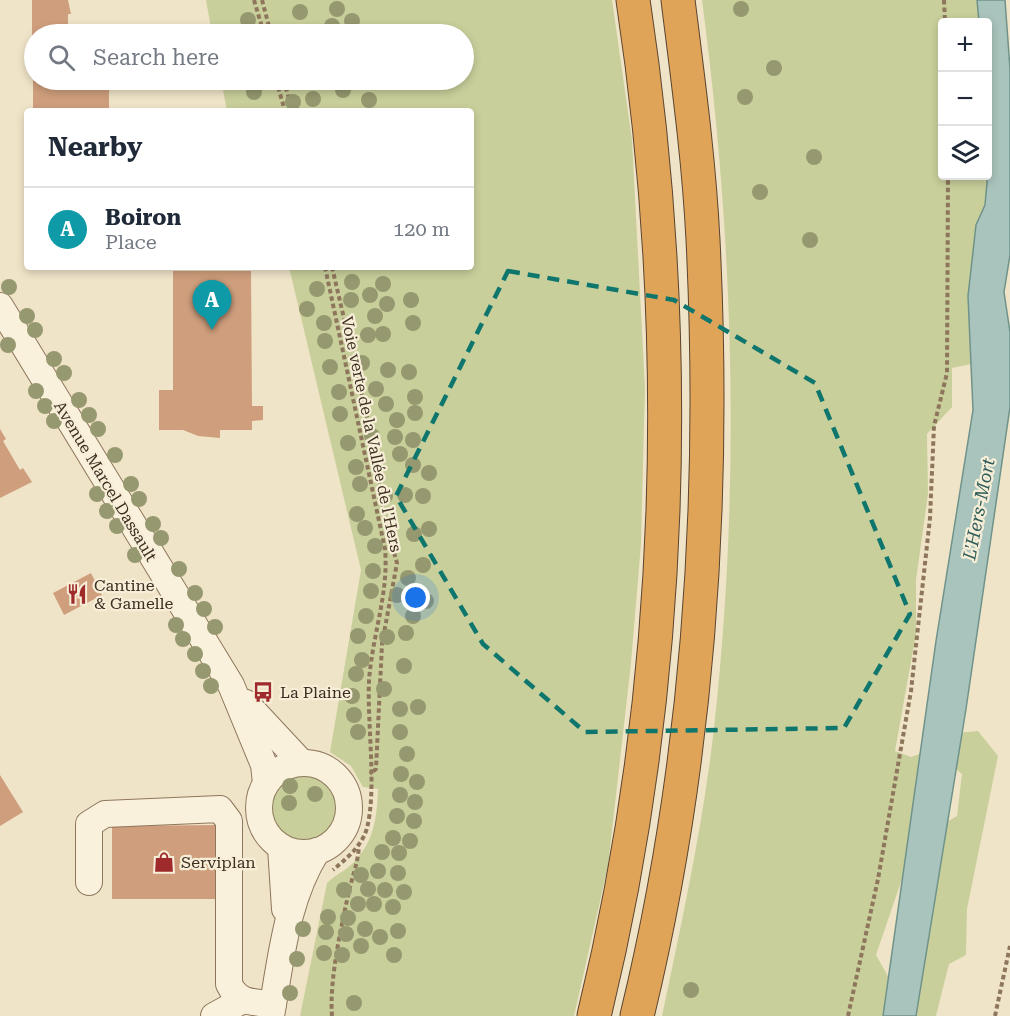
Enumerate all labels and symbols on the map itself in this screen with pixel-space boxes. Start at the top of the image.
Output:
pin: A [192,280,232,330]
street label: Voie verte de la Vallée de l'Hers [337,315,406,554]
street label: Avenue Marcel Dassault [50,398,161,565]
water label: L'Hers-Mort [958,456,999,562]
place label: Cantine & Gamelle [94,576,173,613]
restaurant icon: Cantine & Gamelle [65,582,89,606]
your location [401,583,430,612]
bus stop icon: La Plaine [251,680,275,704]
place label: La Plaine [280,683,351,702]
shop icon: Serviplan [152,850,176,874]
place label: Serviplan [181,853,256,872]

